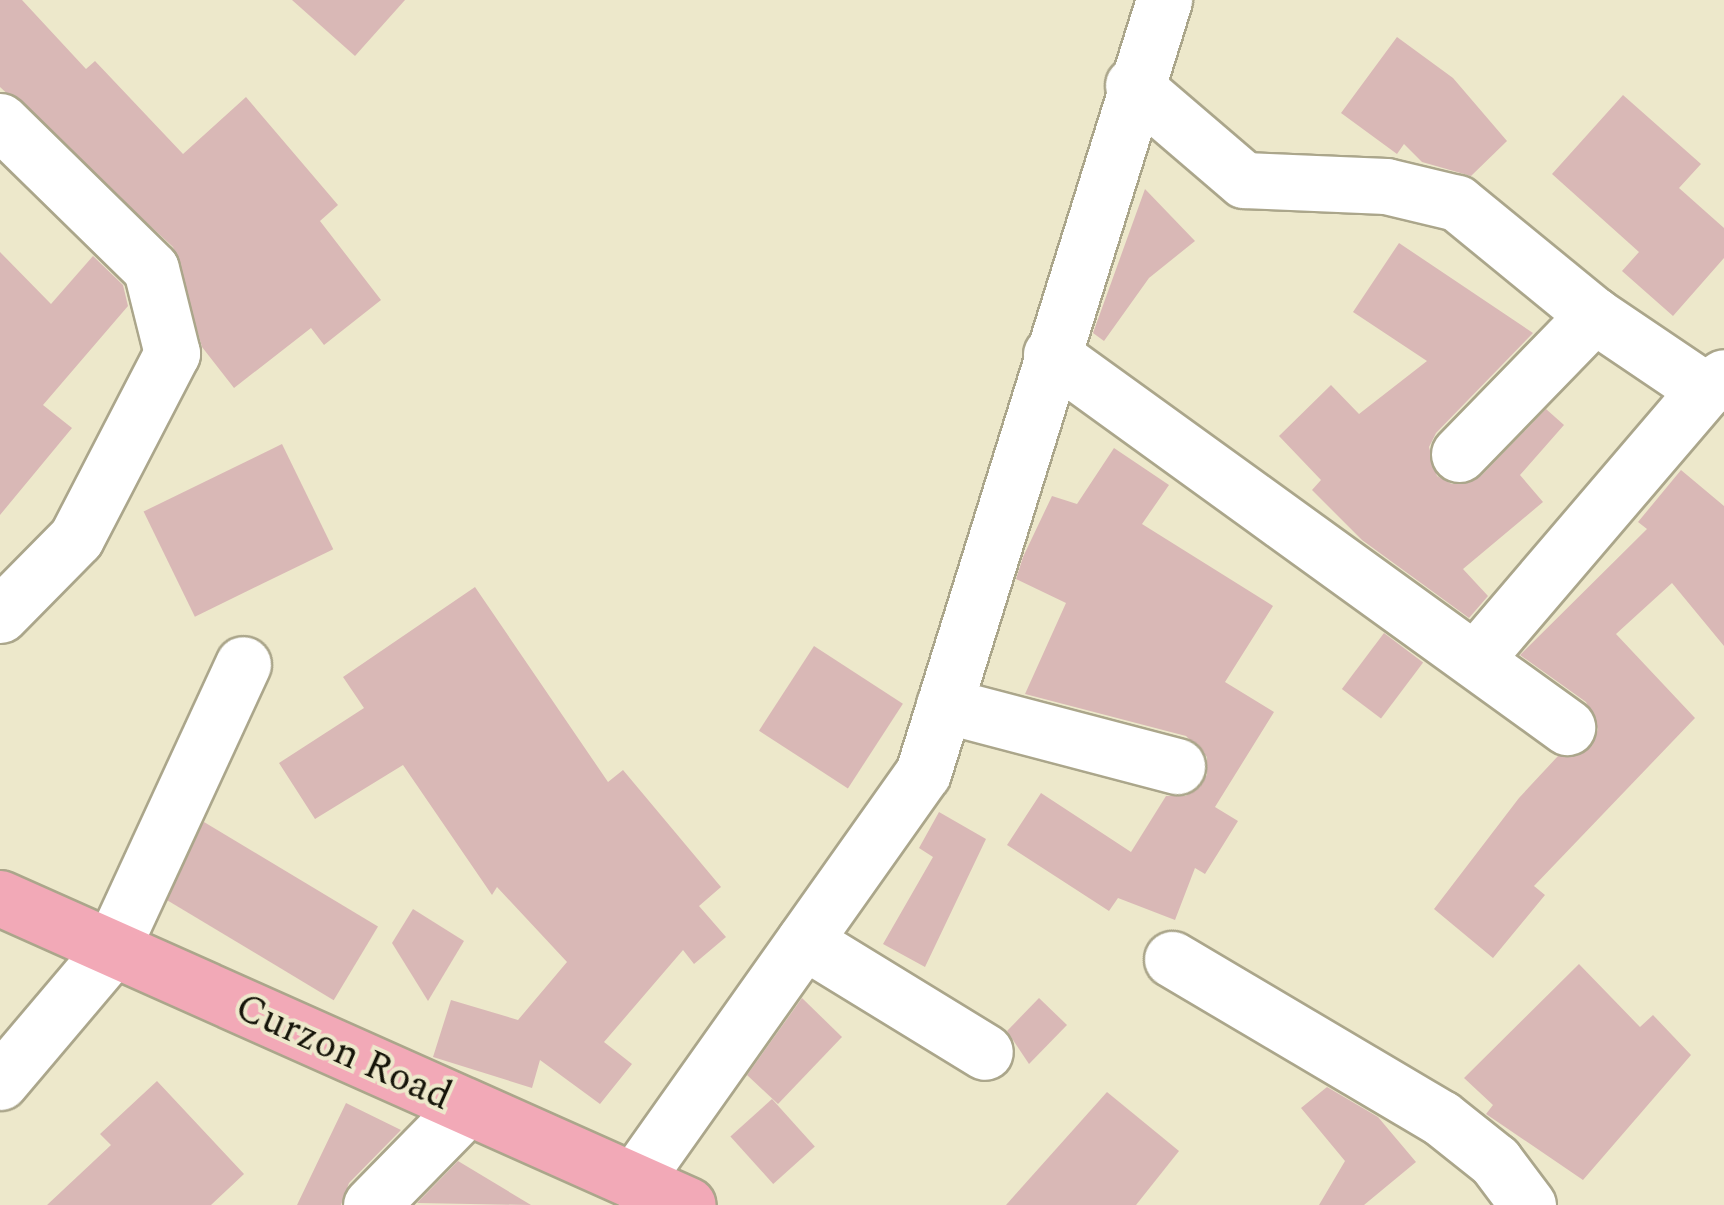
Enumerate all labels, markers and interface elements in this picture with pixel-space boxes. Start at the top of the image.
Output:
street label: Curzon Road [228,984,458,1122]

